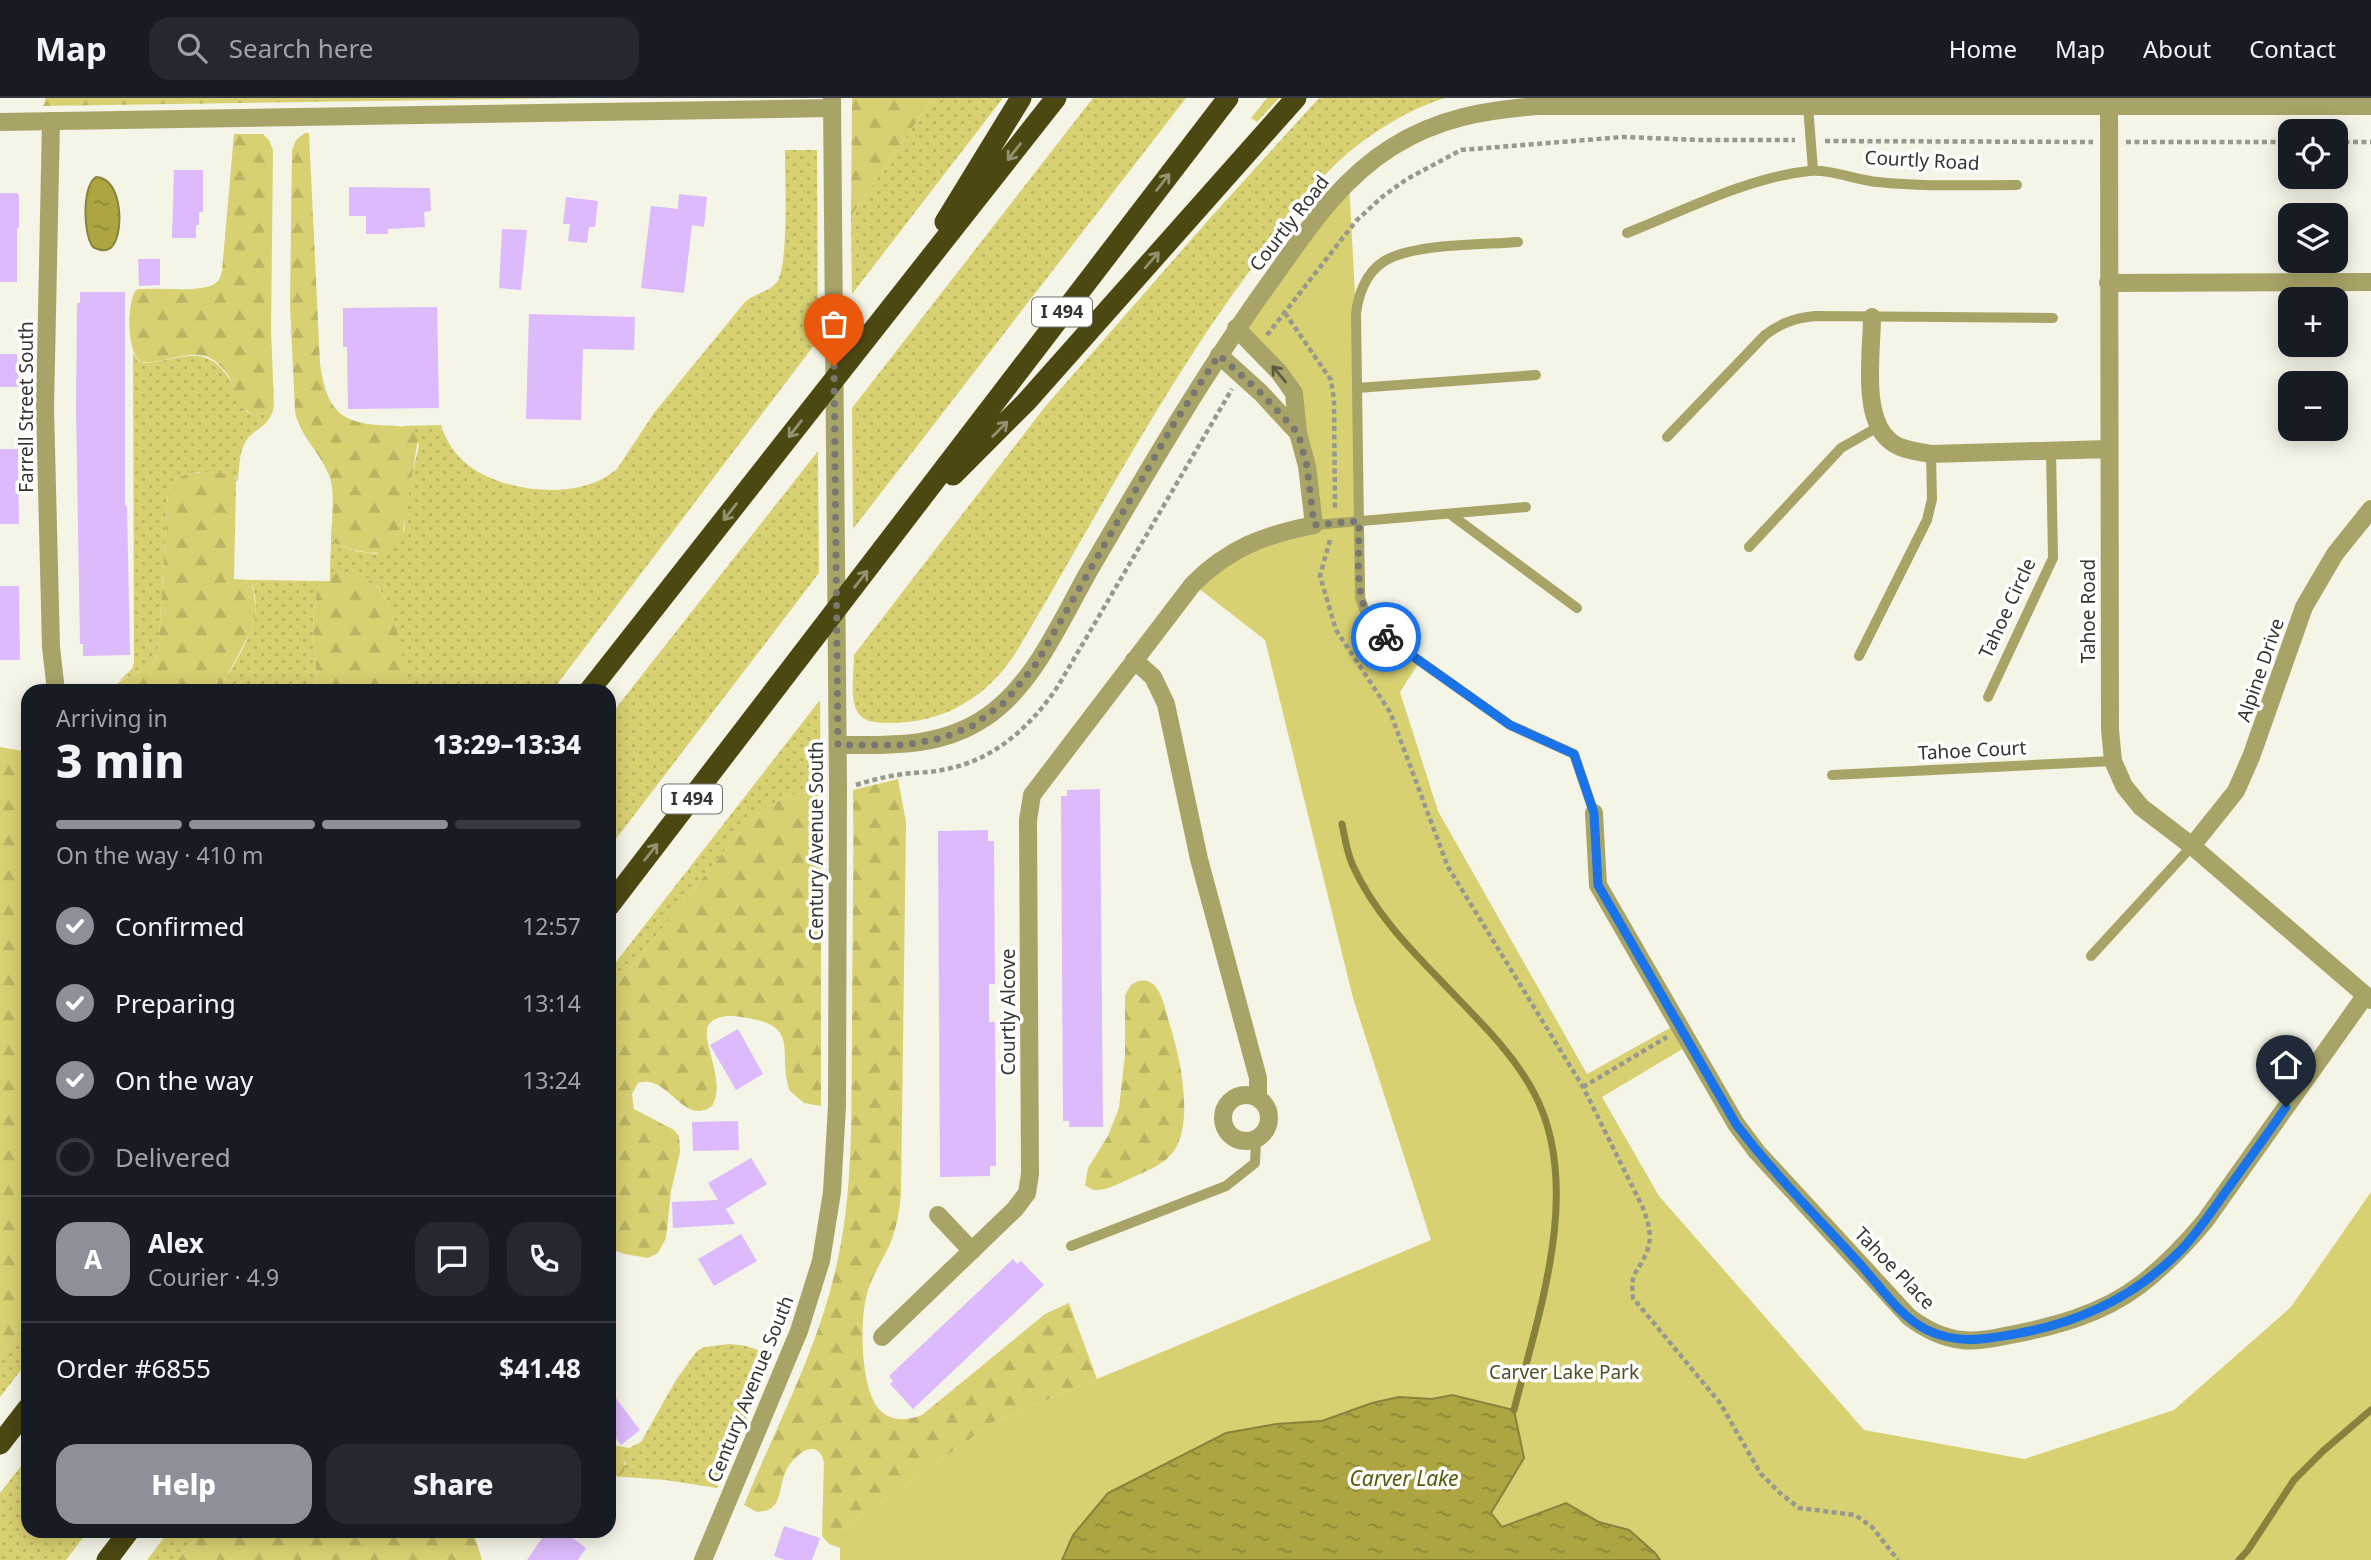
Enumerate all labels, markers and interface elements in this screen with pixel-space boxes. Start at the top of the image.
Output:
search box [149,17,639,80]
text: Map [35,26,107,71]
icon: search [173,29,211,67]
text: Search here [229,30,373,66]
text: Home [1949,32,2017,65]
text: Map [2055,32,2105,65]
text: About [2143,32,2211,65]
text: Contact [2249,32,2336,65]
map controls [2278,119,2348,441]
button: locate [2278,119,2348,189]
one-way arrow [1006,142,1021,160]
street label: Courtly Road [1864,144,1980,176]
street label: Courtly Road [1243,170,1335,276]
one-way arrow [1155,173,1170,191]
button: layers [2278,203,2348,273]
one-way arrow [1144,251,1160,269]
button: + [2278,287,2348,357]
pin [804,294,864,366]
road number: I 494 [1032,298,1092,327]
icon: bag [815,305,853,343]
street label: Farrell Street South [13,321,39,493]
one-way arrow [1272,366,1287,384]
button: − [2278,371,2348,441]
one-way arrow [788,419,803,437]
one-way arrow [991,420,1008,437]
one-way arrow [722,502,738,520]
street label: Tahoe Circle [1972,554,2042,662]
street label: Tahoe Road [2075,559,2101,663]
one-way arrow [854,570,869,588]
courier [1351,602,1421,672]
street label: Alpine Drive [2230,615,2290,725]
icon: bike [1367,618,1405,656]
text: Arriving in [56,702,168,734]
text: 13:29–13:34 [433,726,581,762]
text: 3 min [56,729,185,791]
street label: Tahoe Court [1917,734,2027,766]
street label: Century Avenue South [803,741,829,941]
road number: I 494 [662,784,722,814]
text: On the way · 410 m [56,839,263,871]
one-way arrow [643,843,658,862]
icon: check [56,907,94,945]
text: Confirmed [115,908,245,944]
text: 12:57 [522,910,581,942]
street label: Courtly Alcove [995,948,1021,1076]
icon: check [56,984,94,1022]
text: Preparing [115,985,236,1021]
text: 13:14 [522,987,581,1019]
pin [2256,1035,2316,1107]
icon: home [2267,1046,2305,1084]
icon: check [56,1061,94,1099]
text: On the way [115,1062,253,1098]
text: 13:24 [522,1064,581,1096]
text: Delivered [115,1139,231,1175]
street label: Tahoe Place [1849,1221,1941,1315]
button: chat [415,1222,489,1296]
button: phone [507,1222,581,1296]
text: Alex [148,1225,204,1261]
text: A [84,1241,102,1277]
text: Courier · 4.9 [148,1261,279,1293]
street label: Century Avenue South [701,1292,799,1486]
text: Order #6855 [56,1350,211,1386]
text: $41.48 [499,1350,581,1386]
park label: Carver Lake Park [1489,1359,1639,1385]
button: Help [56,1444,312,1524]
button: Share [326,1444,581,1524]
water label: Carver Lake [1349,1464,1459,1492]

